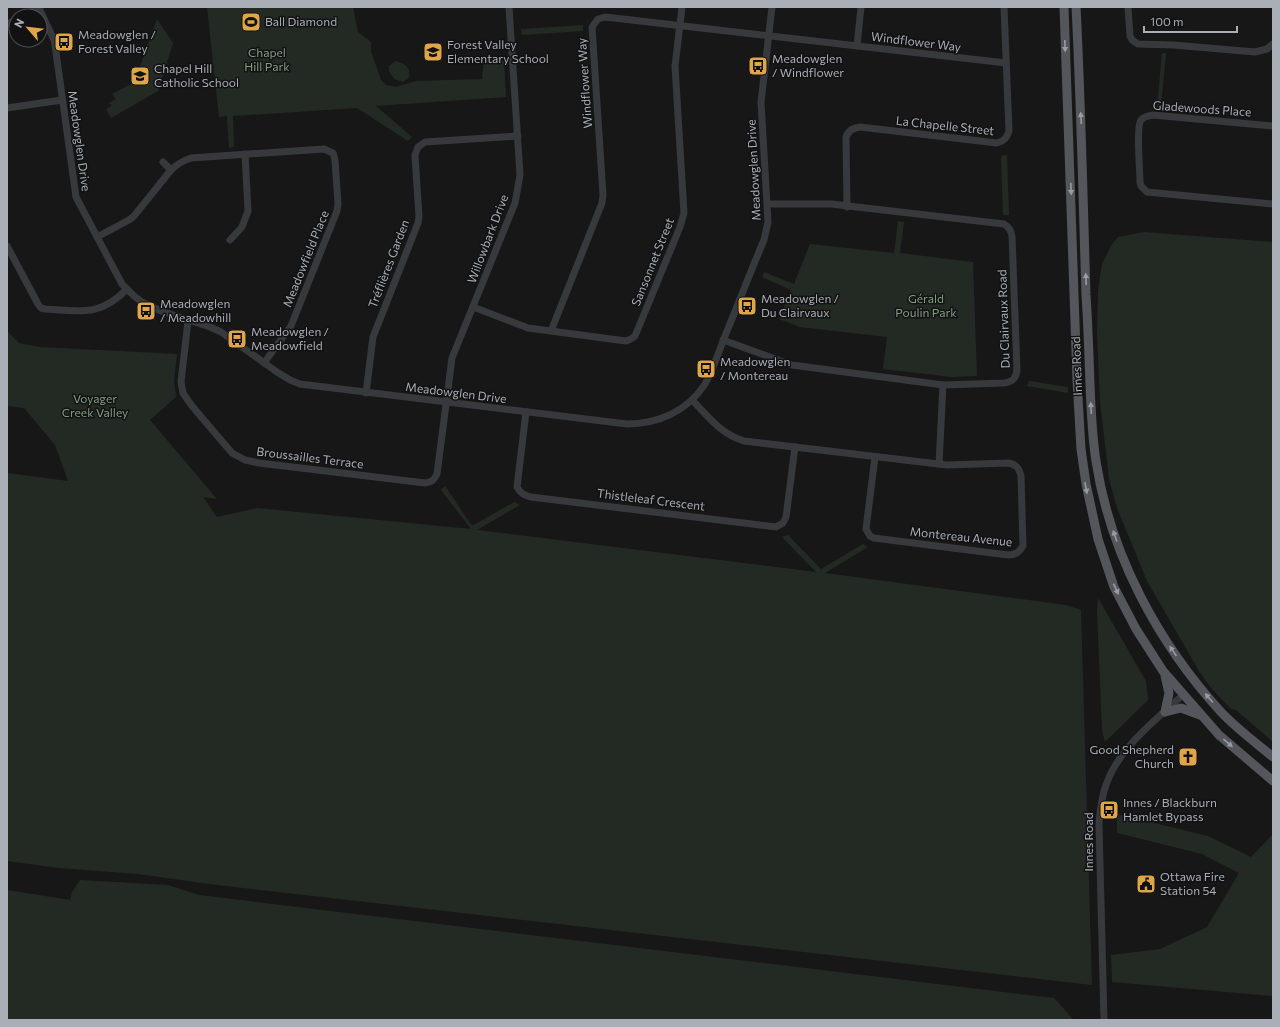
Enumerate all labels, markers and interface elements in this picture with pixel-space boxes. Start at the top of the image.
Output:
north arrow [8,8,48,48]
scale bar [1144,8,1237,34]
sports icon: Ball Diamond [240,11,262,33]
place label: Ball Diamond [265,14,337,28]
text: 100 m [1150,14,1184,28]
text: N [11,16,26,30]
place label: Meadowglen / Forest Valley [78,27,156,55]
street label: Windflower Way [870,29,962,53]
bus stop icon: Meadowglen / Forest Valley [53,31,75,53]
place label: Forest Valley Elementary School [447,37,549,65]
street label: Windflower Way [574,37,594,129]
one-way arrow [1062,40,1069,52]
school or university icon: Forest Valley Elementary School [422,41,444,63]
park label: Chapel Hill Park [244,45,290,73]
place label: Meadowglen / Windflower [772,51,844,79]
bus stop icon: Meadowglen / Windflower [747,55,769,77]
place label: Chapel Hill Catholic School [154,61,239,89]
school or university icon: Chapel Hill Catholic School [129,65,151,87]
street label: Meadowglen Drive [66,90,94,192]
street label: Gladewoods Place [1152,98,1252,118]
one-way arrow [1078,111,1084,124]
street label: La Chapelle Street [895,113,995,137]
street label: Meadowglen Drive [743,119,763,221]
one-way arrow [1067,183,1074,195]
street label: Willowbark Drive [464,192,510,285]
street label: Meadowfield Place [279,208,331,309]
street label: Sansonnet Street [628,215,676,308]
street label: Tréflières Garden [365,218,411,310]
street label: Du Clairvaux Road [994,269,1012,369]
one-way arrow [1083,272,1089,285]
place label: Meadowglen / Du Clairvaux [761,291,839,319]
park label: Gérald Poulin Park [895,291,957,319]
bus stop icon: Meadowglen / Du Clairvaux [736,295,758,317]
place label: Meadowglen / Meadowhill [160,296,231,324]
bus stop icon: Meadowglen / Meadowhill [135,300,157,322]
place label: Meadowglen / Meadowfield [251,324,329,352]
bus stop icon: Meadowglen / Meadowfield [226,328,248,350]
street label: Innes Road [1068,336,1084,396]
place label: Meadowglen / Montereau [720,354,790,382]
bus stop icon: Meadowglen / Montereau [695,358,717,380]
street label: Meadowglen Drive [405,379,507,405]
park label: Voyager Creek Valley [62,391,128,419]
one-way arrow [1088,402,1095,414]
street label: Broussailles Terrace [256,443,364,471]
one-way arrow [1084,482,1090,494]
street label: Thistleleaf Crescent [596,485,706,513]
street label: Montereau Avenue [909,524,1013,548]
one-way arrow [1112,529,1118,541]
one-way arrow [1113,583,1119,595]
one-way arrow [1169,646,1177,657]
one-way arrow [1204,693,1214,703]
one-way arrow [1223,738,1234,747]
place label: Good Shepherd Church [1090,742,1174,770]
church icon: Good Shepherd Church [1177,746,1199,768]
place label: Innes / Blackburn Hamlet Bypass [1123,795,1217,823]
bus stop icon: Innes / Blackburn Hamlet Bypass [1098,799,1120,821]
street label: Innes Road [1081,812,1095,872]
place label: Ottawa Fire Station 54 [1160,869,1225,897]
public building icon: Ottawa Fire Station 54 [1135,873,1157,895]

